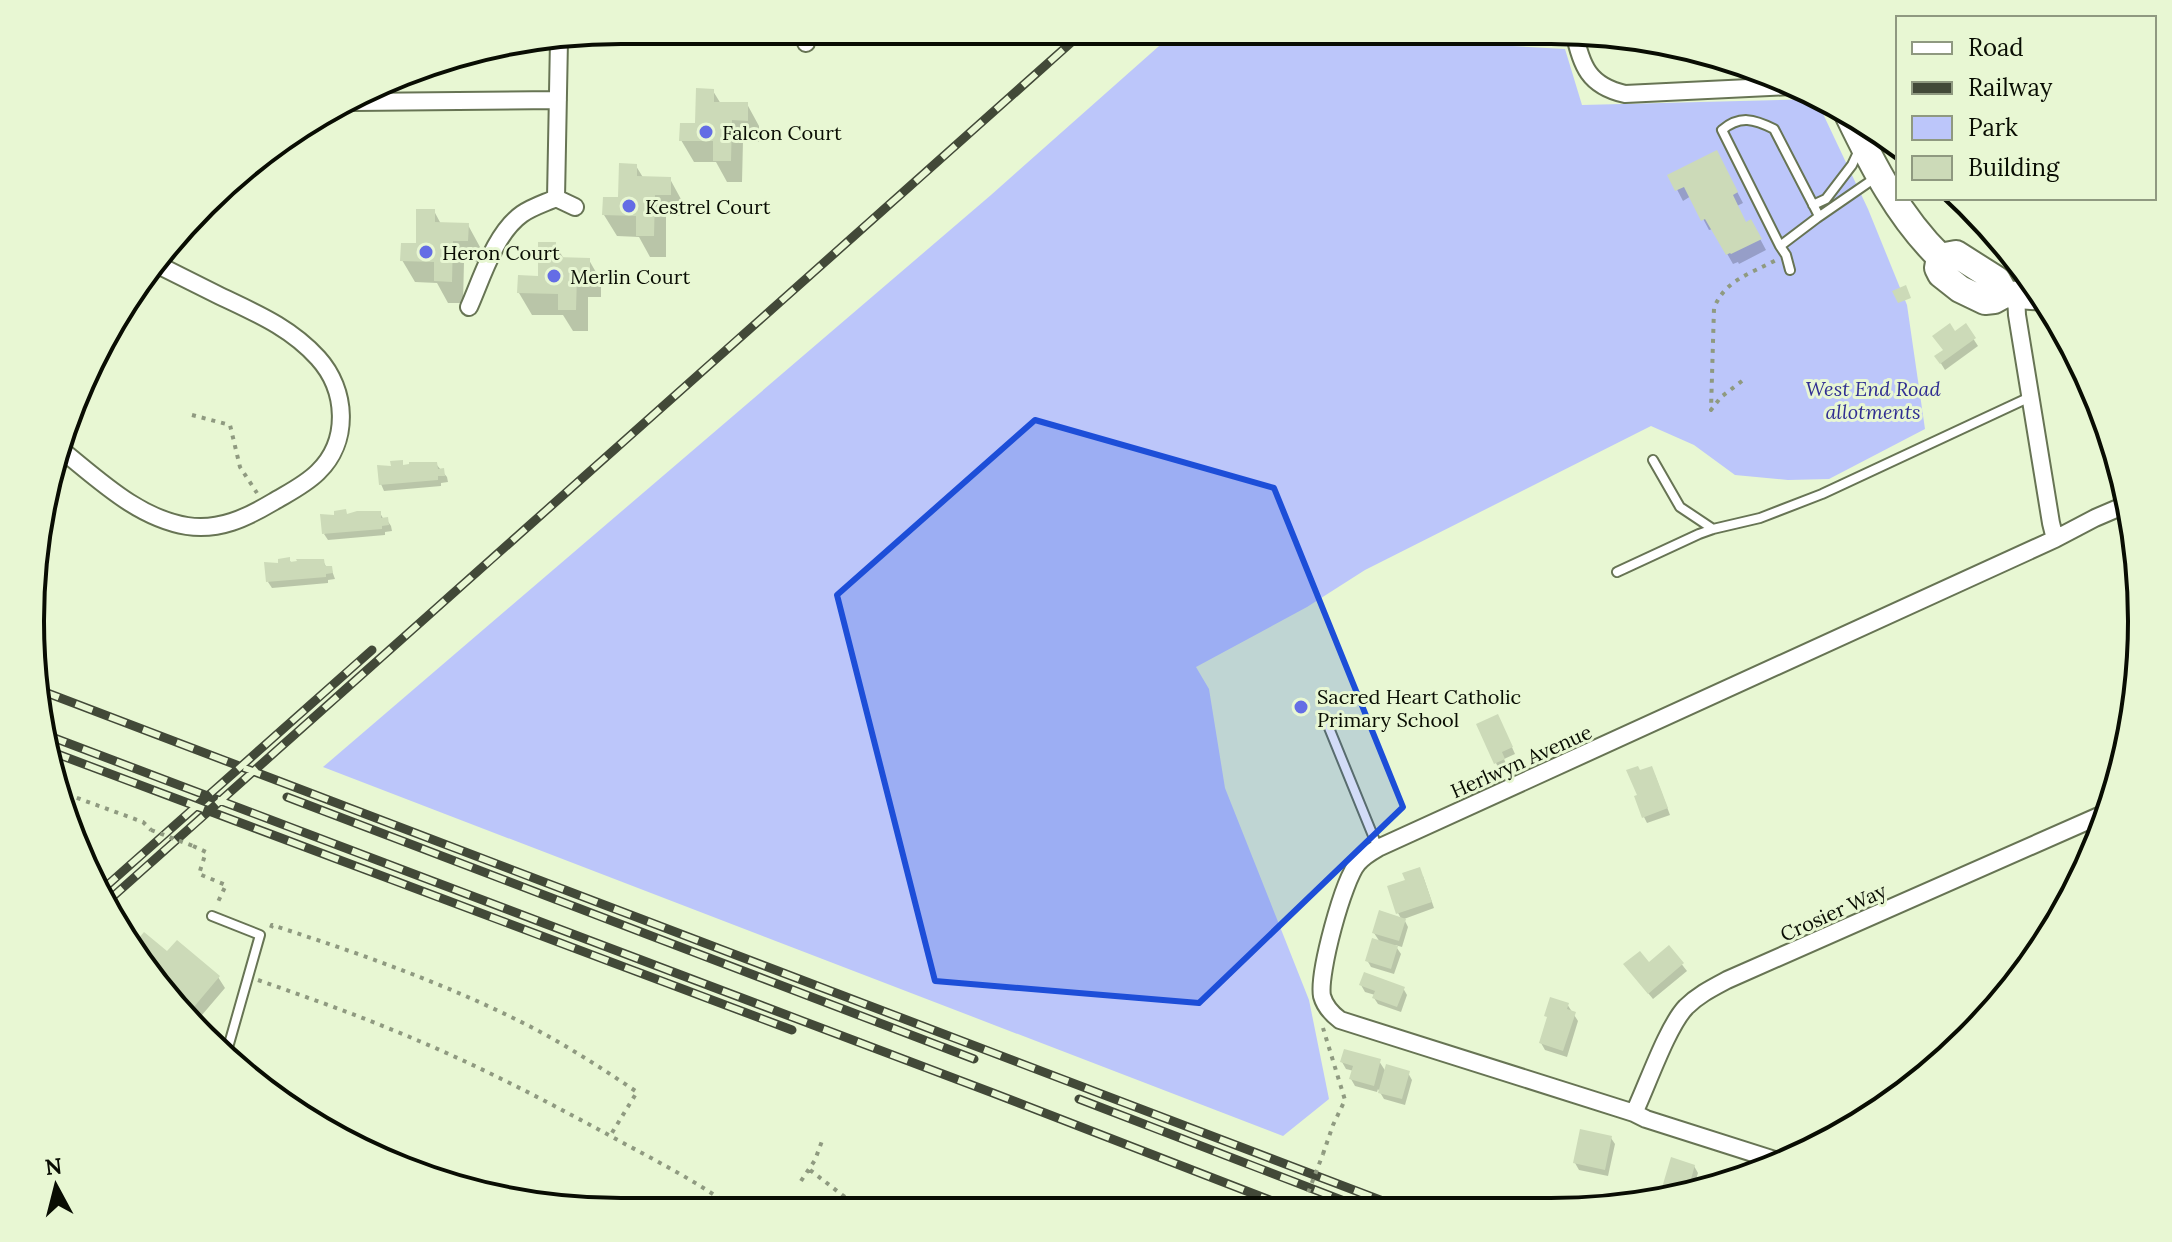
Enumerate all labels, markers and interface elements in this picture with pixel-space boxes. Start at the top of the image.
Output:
legend [1896,16,2156,200]
text: Road [1968,32,2024,63]
text: Railway [1968,72,2053,103]
text: Park [1968,112,2018,143]
place label: Falcon Court [722,120,842,145]
marker: Falcon Court [697,123,715,141]
text: Building [1968,152,2060,183]
place label: Kestrel Court [645,194,771,219]
marker: Kestrel Court [620,197,638,215]
place label: Heron Court [442,240,560,265]
marker: Heron Court [417,243,435,261]
place label: Merlin Court [570,264,691,289]
marker: Merlin Court [545,267,563,285]
park label: West End Road allotments [1805,376,1941,424]
place label: Sacred Heart Catholic Primary School [1317,684,1521,732]
marker: Sacred Heart Catholic Primary School [1292,698,1310,716]
street label: Herlwyn Avenue [1447,719,1596,803]
street label: Crosier Way [1776,877,1890,947]
north arrow [16,1146,96,1226]
text: N [43,1151,64,1181]

